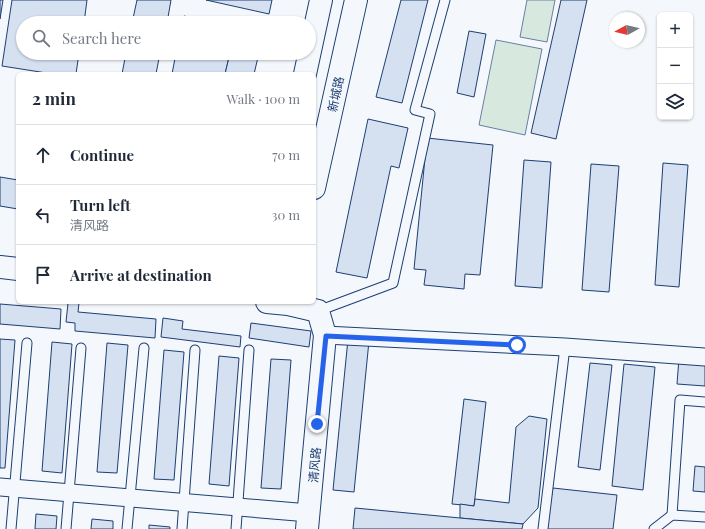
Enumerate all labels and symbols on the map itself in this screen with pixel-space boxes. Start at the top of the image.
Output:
north arrow [609,12,645,48]
street label: 新城路 [323,75,347,113]
route start [508,336,526,354]
route end [308,415,326,433]
street label: 清风路 [304,446,324,484]

